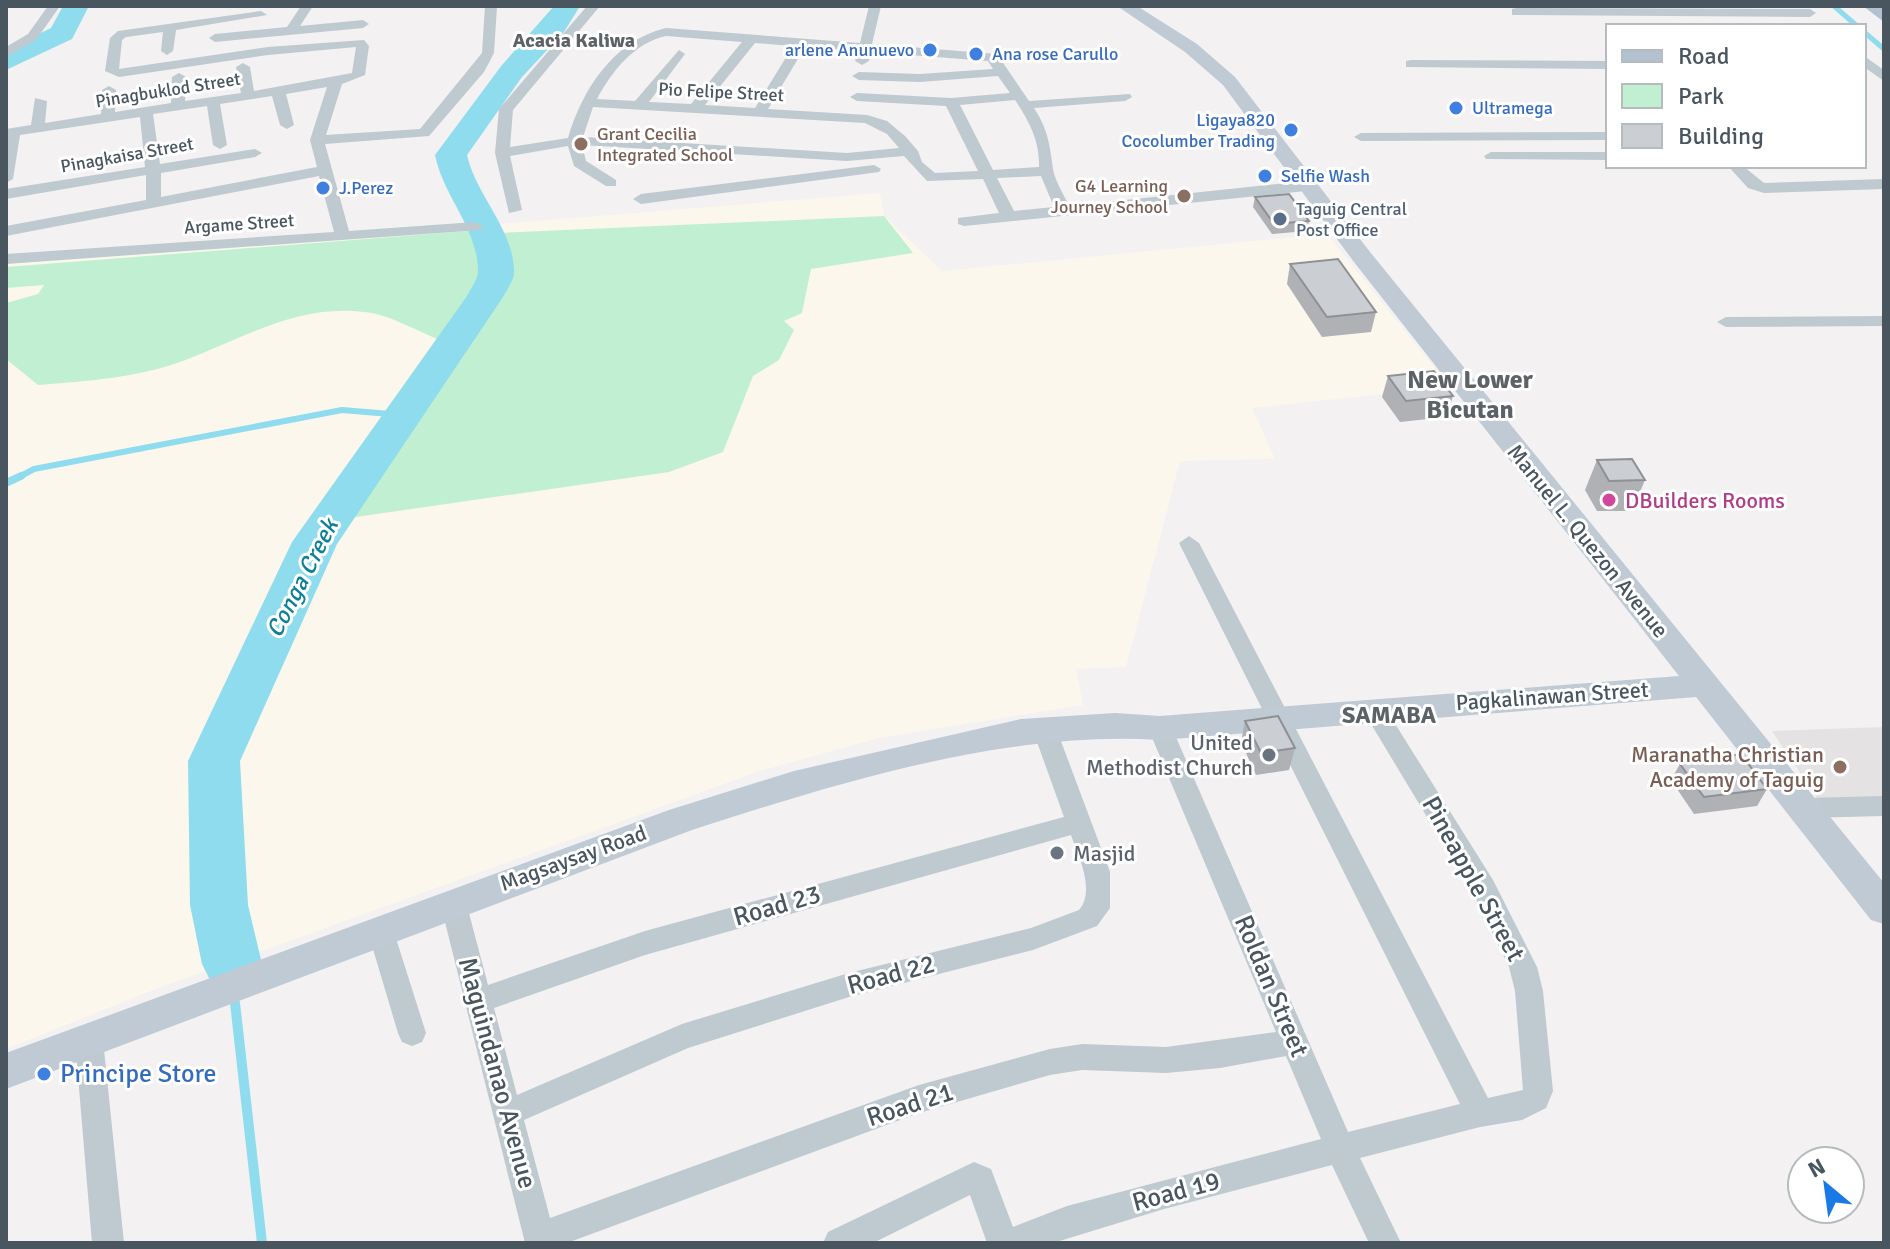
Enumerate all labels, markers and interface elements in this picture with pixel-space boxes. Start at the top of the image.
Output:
legend [1606,24,1866,168]
district label: Acacia Kaliwa [513,28,635,53]
place label: arlene Anunuevo [785,39,914,61]
marker: arlene Anunuevo [921,41,939,59]
text: Road [1678,41,1729,71]
place label: Ana rose Carullo [992,43,1118,65]
marker: Ana rose Carullo [967,45,985,63]
street label: Pinagbuklod Street [94,68,242,112]
street label: Pio Felipe Street [658,78,784,106]
text: Park [1678,81,1724,111]
place label: Ultramega [1472,97,1553,119]
marker: Ultramega [1447,99,1465,117]
place label: Ligaya820 Cocolumber Trading [1122,109,1275,152]
marker: Ligaya820 Cocolumber Trading [1282,121,1300,139]
text: Building [1678,121,1764,151]
place label: Grant Cecilia Integrated School [597,123,733,166]
street label: Pinagkaisa Street [59,132,195,178]
marker: Grant Cecilia Integrated School [572,135,590,153]
place label: Selfie Wash [1281,165,1370,187]
marker: Selfie Wash [1256,167,1274,185]
place label: G4 Learning Journey School [1051,175,1168,218]
place label: J.Perez [339,177,393,199]
marker: J.Perez [314,179,332,197]
marker: G4 Learning Journey School [1175,187,1193,205]
place label: Taguig Central Post Office [1296,198,1407,241]
street label: Argame Street [183,209,295,239]
marker: Taguig Central Post Office [1271,210,1289,228]
district label: New Lower Bicutan [1407,364,1534,426]
street label: Manuel L. Quezon Avenue [1502,439,1674,643]
place label: DBuilders Rooms [1625,487,1785,514]
marker: DBuilders Rooms [1600,491,1618,509]
water label: Conga Creek [259,512,346,642]
street label: Pagkalinawan Street [1455,676,1650,716]
district label: SAMABA [1342,700,1437,730]
place label: United Methodist Church [1086,729,1253,781]
place label: Maranatha Christian Academy of Taguig [1631,741,1824,793]
marker: United Methodist Church [1260,746,1278,764]
marker: Maranatha Christian Academy of Taguig [1831,758,1849,776]
street label: Pineapple Street [1415,791,1531,967]
street label: Magsaysay Road [496,819,650,897]
place label: Masjid [1073,840,1135,867]
marker: Masjid [1048,844,1066,862]
street label: Road 23 [730,878,824,934]
street label: Roldan Street [1227,910,1315,1062]
street label: Road 22 [844,948,938,1002]
street label: Maguindanao Avenue [451,954,543,1192]
place label: Principe Store [60,1058,217,1090]
marker: Principe Store [35,1065,53,1083]
street label: Road 21 [863,1076,957,1134]
north arrow [1786,1145,1866,1225]
text: N [1803,1152,1830,1183]
street label: Road 19 [1129,1165,1223,1219]

